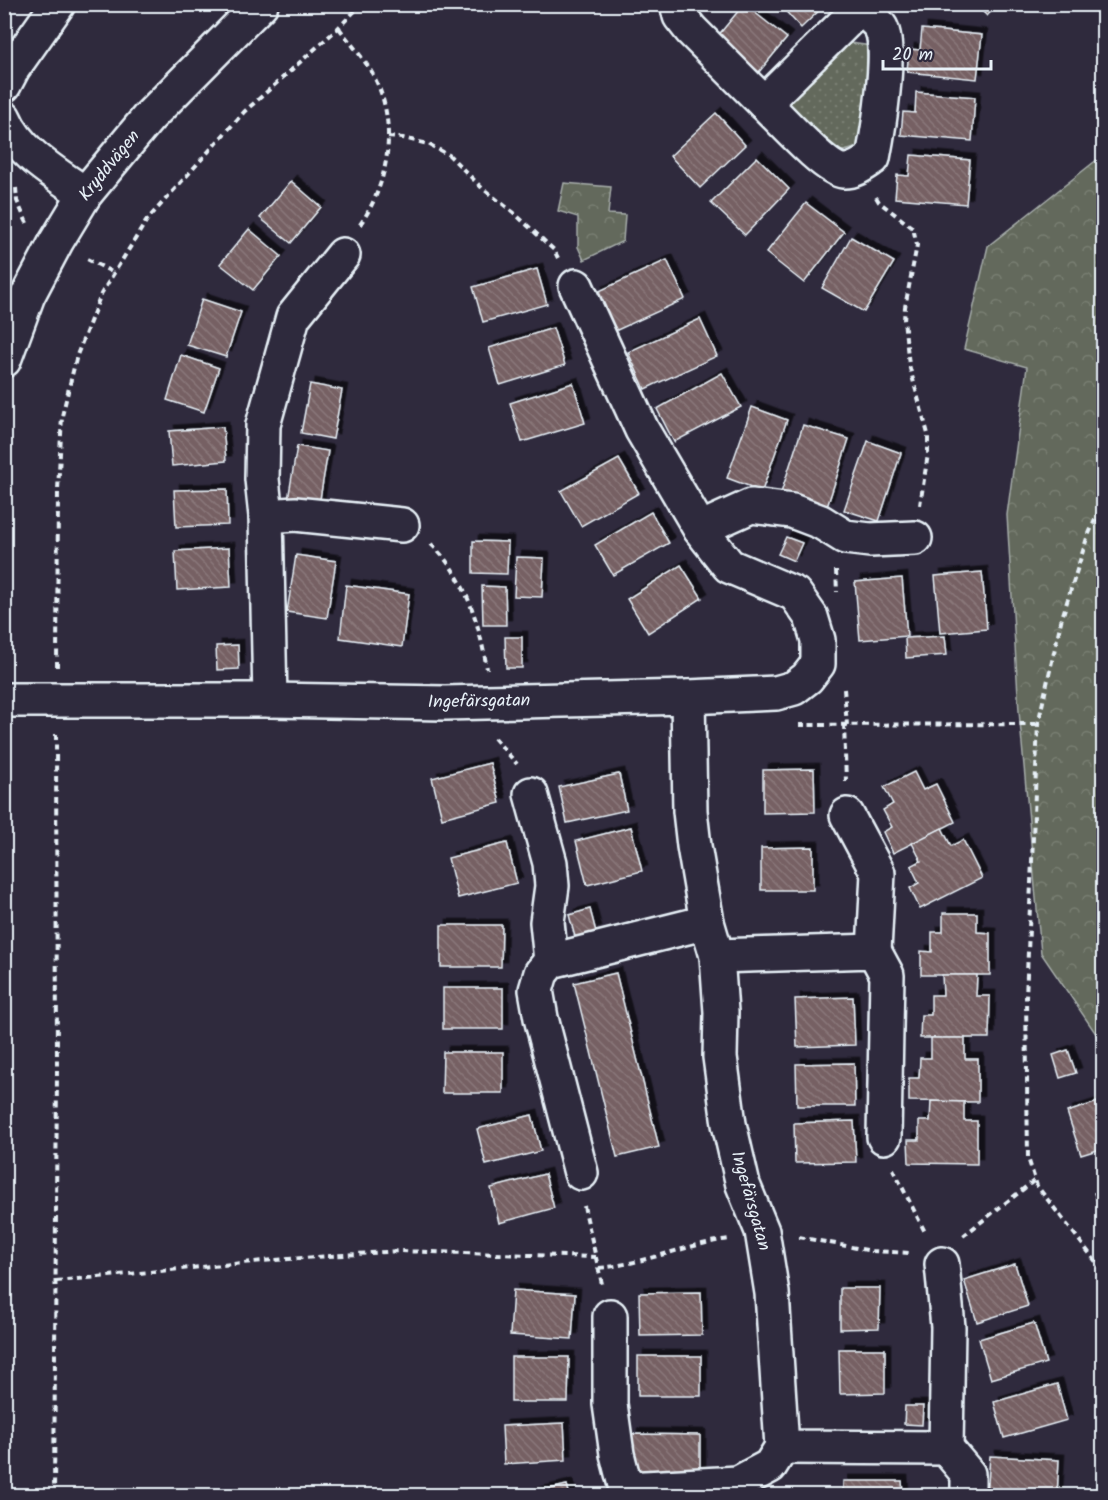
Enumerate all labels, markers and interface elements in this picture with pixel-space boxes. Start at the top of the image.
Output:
scale bar [883,33,991,71]
text: 20 m [892,41,933,70]
street label: Kryddvägen [72,124,148,208]
street label: Ingefärsgatan [427,687,531,717]
street label: Ingefärsgatan [722,1148,778,1254]

